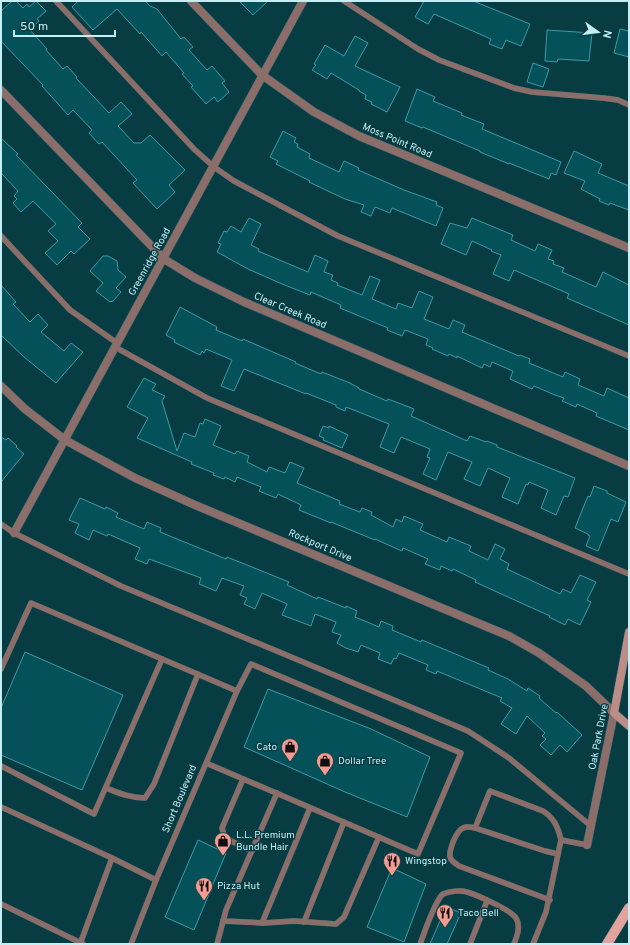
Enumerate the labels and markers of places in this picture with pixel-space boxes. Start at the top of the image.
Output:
shop icon: Cato [280,737,300,762]
place label: Cato [256,741,277,754]
shop icon: Dollar Tree [315,751,335,776]
place label: Dollar Tree [338,755,386,768]
place label: L.L. Premium Bundle Hair [236,829,295,854]
shop icon: L.L. Premium Bundle Hair [213,831,233,856]
restaurant icon: Wingstop [382,851,402,876]
place label: Wingstop [405,855,447,868]
restaurant icon: Pizza Hut [194,876,214,901]
place label: Pizza Hut [217,880,260,893]
restaurant icon: Taco Bell [435,903,455,928]
place label: Taco Bell [458,907,499,920]

